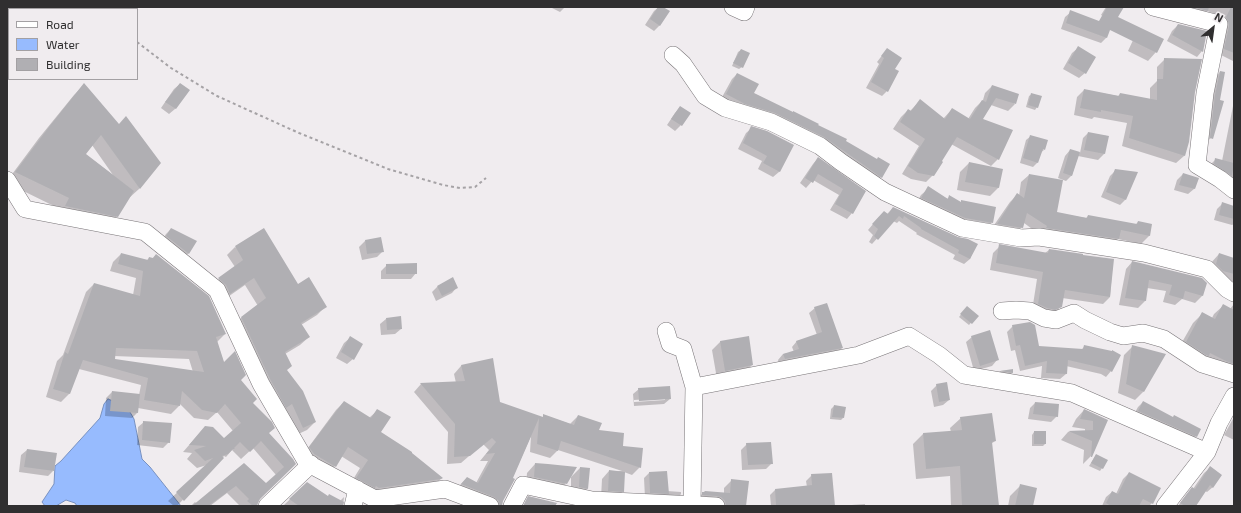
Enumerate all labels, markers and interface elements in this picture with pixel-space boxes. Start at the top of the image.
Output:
legend [8,8,138,80]
north arrow [1193,8,1233,48]
text: N [1212,9,1226,25]
text: Road [46,17,74,31]
text: Water [46,37,80,51]
text: Building [46,57,90,71]

